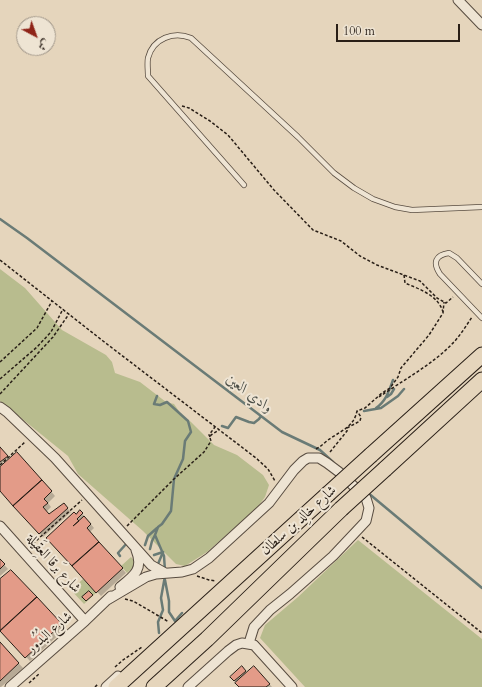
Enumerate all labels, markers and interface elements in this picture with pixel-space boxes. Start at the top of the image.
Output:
north arrow [16,16,56,56]
scale bar [338,16,462,42]
text: 100 m [343,23,375,39]
text: ش [35,35,53,54]
water label: وادي العين [222,370,276,418]
street label: شارع خالِد بن سلطان [258,483,340,559]
street label: شارع بَرقا العِقَيلة [22,531,84,597]
street label: شارع البُدُور [24,609,76,657]

